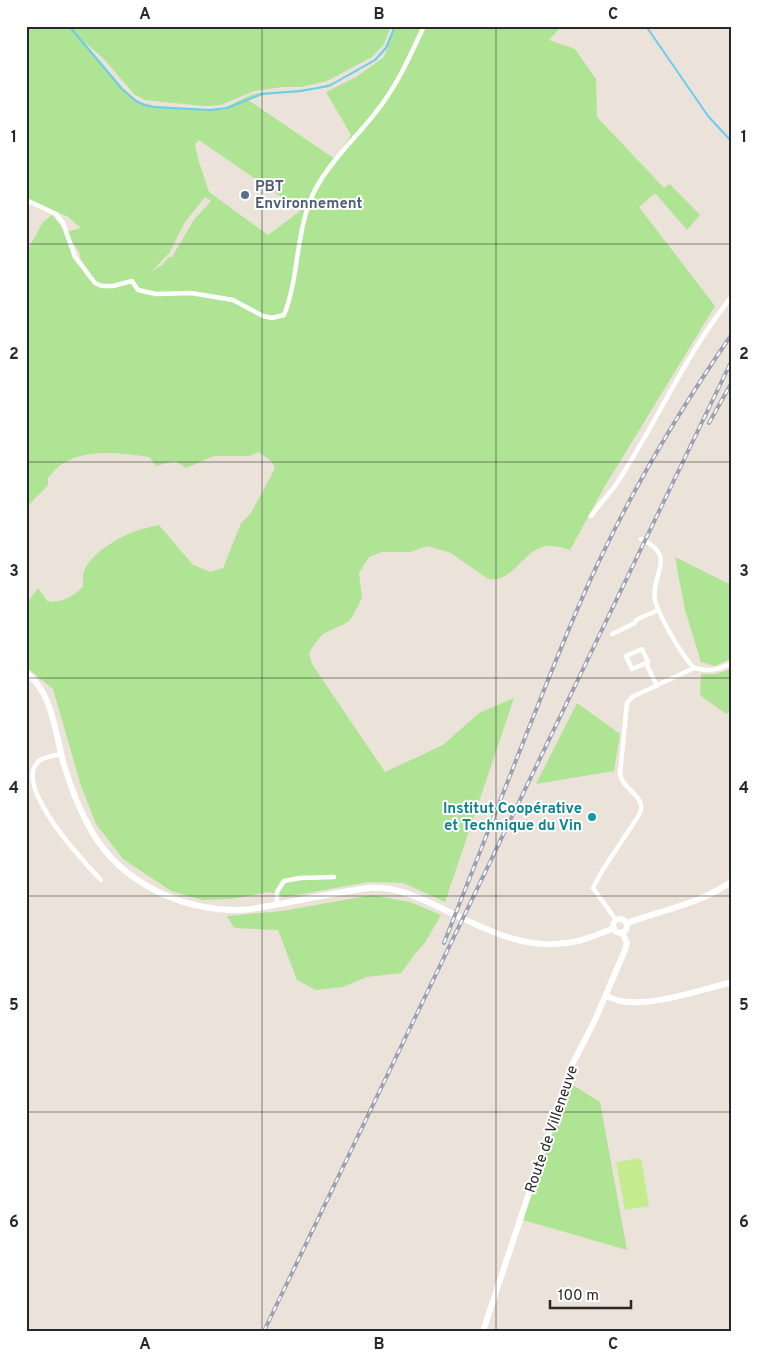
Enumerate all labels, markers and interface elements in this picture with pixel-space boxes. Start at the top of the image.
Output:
text: A [139,5,151,25]
text: B [373,5,385,25]
text: C [608,5,618,25]
text: 1 [11,128,17,148]
text: 1 [741,128,747,148]
place label: PBT Environnement [255,178,362,214]
marker: PBT Environnement [239,189,251,201]
text: 2 [9,345,19,365]
text: 2 [739,345,749,365]
text: 3 [9,562,19,582]
text: 3 [739,562,749,582]
text: 4 [9,779,19,799]
text: 4 [739,779,749,799]
place label: Institut Coopérative et Technique du Vin [443,800,582,836]
marker: Institut Coopérative et Technique du Vin [586,811,598,823]
text: 5 [9,996,19,1016]
text: 5 [739,996,749,1016]
street label: Route de Villeneuve [522,1063,583,1196]
text: 6 [9,1213,19,1233]
text: 6 [739,1213,749,1233]
scale bar [550,1277,632,1309]
text: 100 m [558,1287,599,1306]
text: A [139,1335,151,1355]
text: B [373,1335,385,1355]
text: C [608,1335,618,1355]

